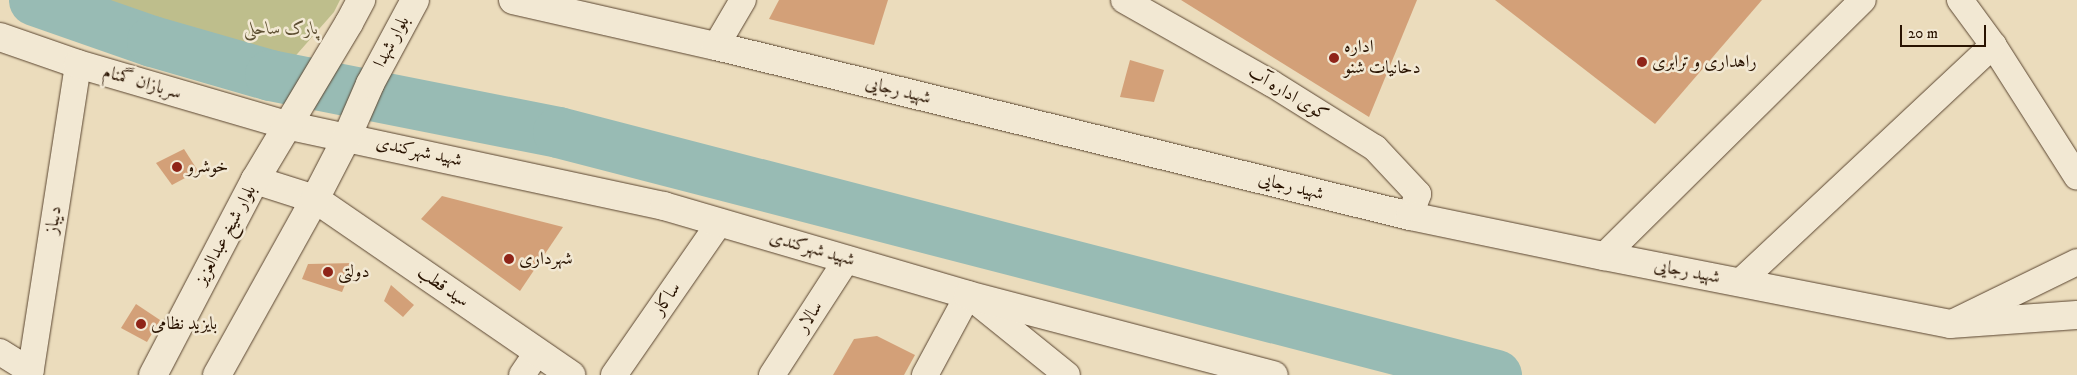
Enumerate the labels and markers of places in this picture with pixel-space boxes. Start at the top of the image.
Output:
place label: اداره دخانیات شنو [1344,37,1421,80]
place label: راهداری و ترابری [1652,51,1757,73]
marker: اداره دخانیات شنو [1328,52,1340,64]
marker: راهداری و ترابری [1636,56,1648,68]
place label: خوشرو [187,156,228,178]
marker: خوشرو [171,161,183,173]
place label: شهرداری [519,248,573,270]
marker: شهرداری [503,253,515,265]
place label: دولتی [338,261,370,283]
marker: دولتی [322,266,334,278]
place label: بایزید نظامی [151,313,217,335]
marker: بایزید نظامی [135,318,147,330]

